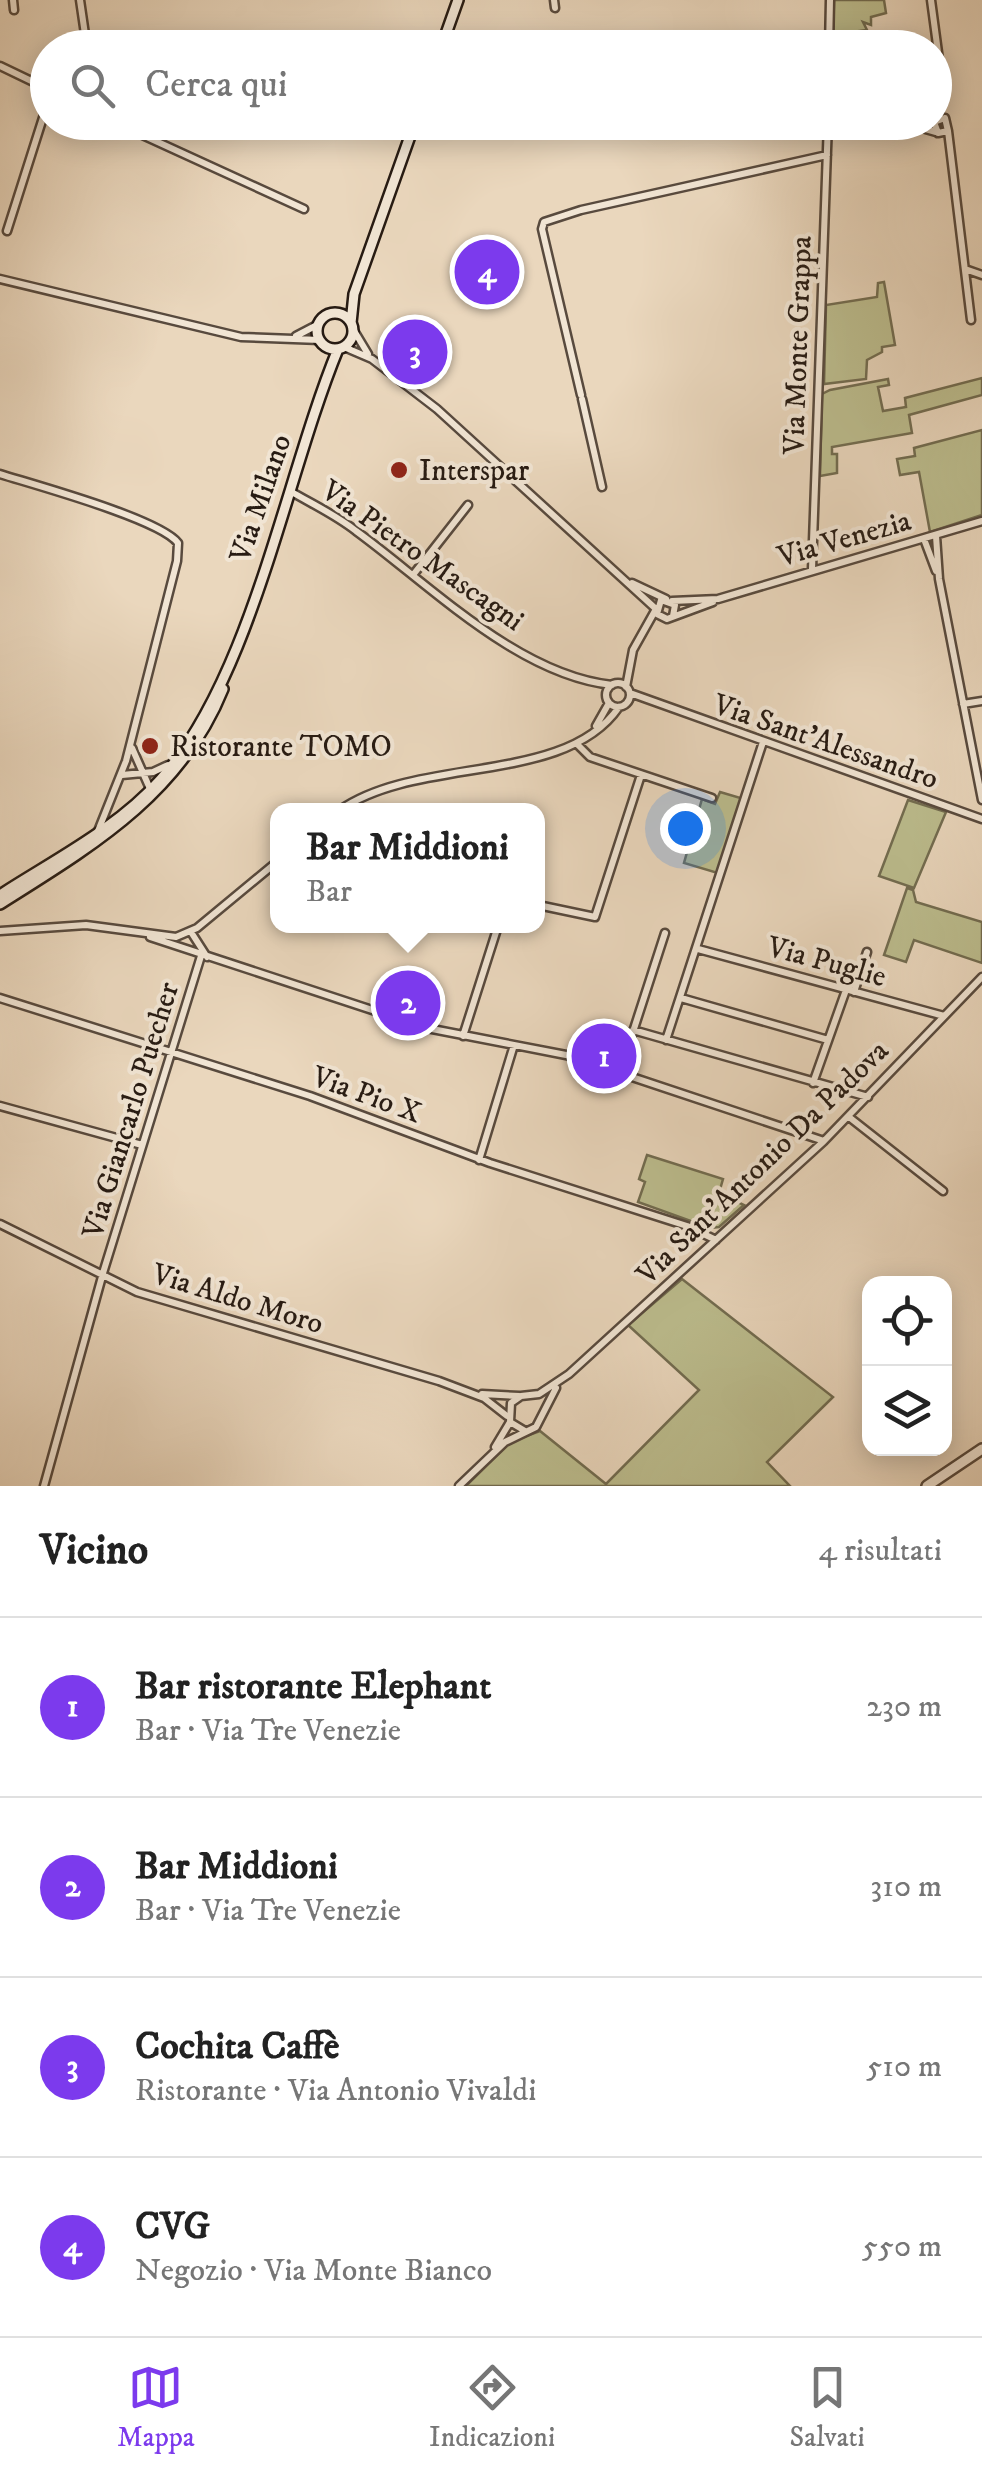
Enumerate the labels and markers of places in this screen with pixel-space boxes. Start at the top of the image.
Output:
pin: 4 [454,234,520,310]
pin: 3 [382,314,448,390]
place label: Interspar [419,453,529,490]
marker: Interspar [388,459,410,481]
place label: Ristorante TOMO [170,729,392,766]
marker: Ristorante TOMO [139,735,161,757]
pin: 2 [376,966,440,1040]
pin: 1 [572,1018,636,1094]

